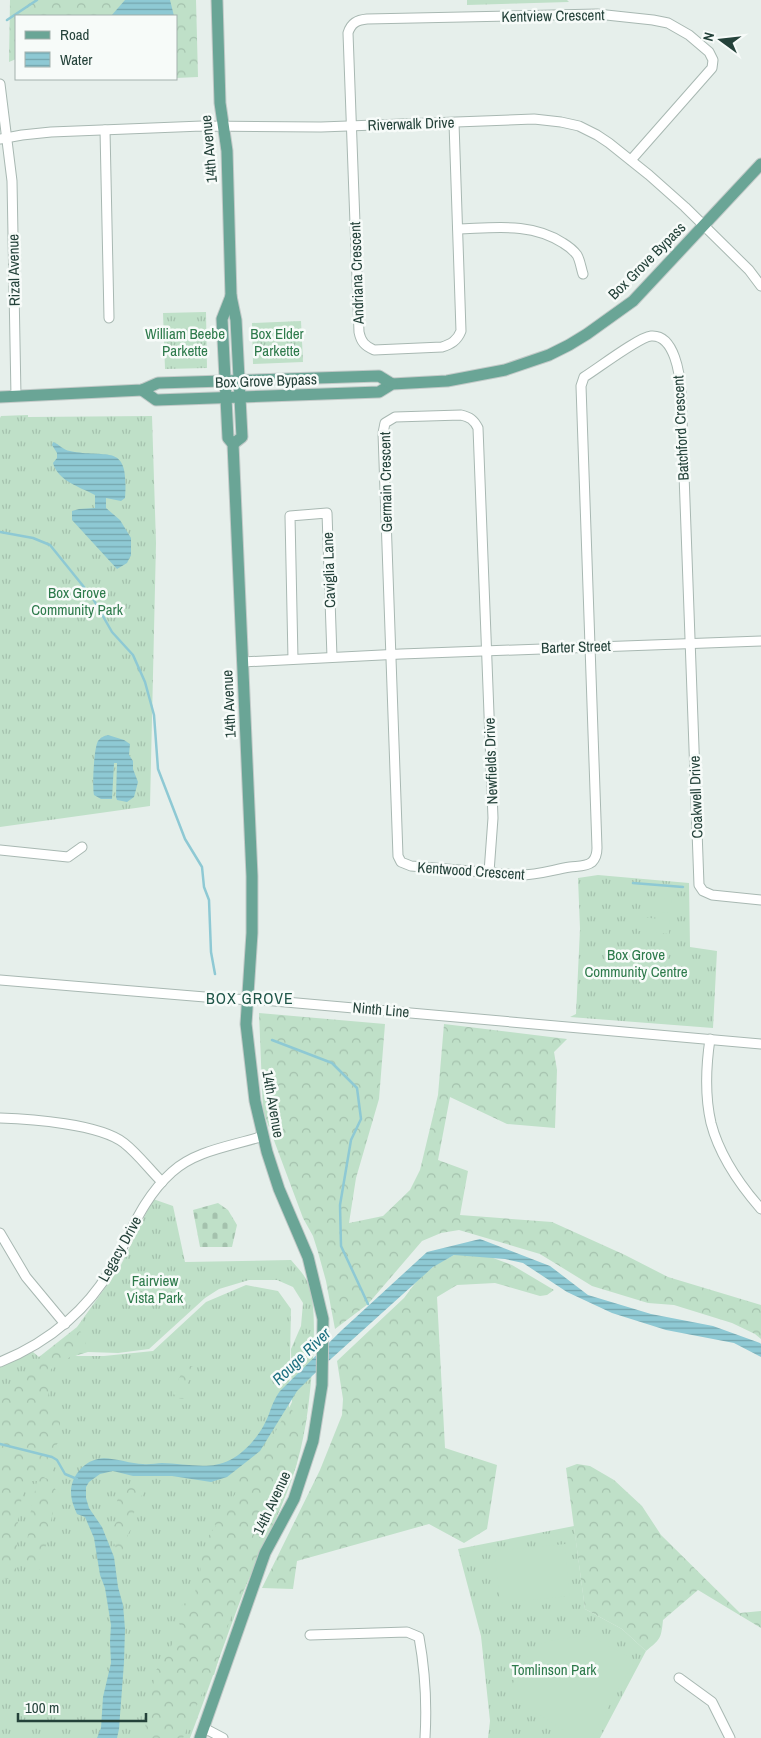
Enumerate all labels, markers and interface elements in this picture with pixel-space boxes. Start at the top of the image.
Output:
street label: Kentview Crescent [501,4,605,27]
legend [15,15,178,80]
north arrow [696,15,746,65]
text: Road [60,24,89,45]
text: N [699,30,718,43]
text: Water [60,49,92,70]
street label: Riverwalk Drive [367,111,455,136]
street label: 14th Avenue [195,114,222,184]
street label: Box Grove Bypass [603,217,690,304]
street label: Andriana Crescent [344,221,369,326]
street label: Rizal Avenue [2,234,25,306]
park label: William Beebe Parkette [145,323,225,361]
park label: Box Elder Parkette [250,323,304,361]
street label: Box Grove Bypass [215,368,317,393]
street label: Batchford Crescent [667,374,694,481]
street label: Germain Crescent [374,431,397,532]
street label: Caviglia Lane [317,532,340,608]
park label: Box Grove Community Park [31,582,124,620]
street label: Barter Street [541,635,612,658]
street label: 14th Avenue [216,669,241,739]
street label: Newfields Drive [478,717,503,805]
street label: Coakwell Drive [684,755,707,839]
street label: Kentwood Crescent [417,856,526,885]
park label: Box Grove Community Centre [584,944,688,982]
district label: BOX GROVE [206,987,294,1009]
street label: Ninth Line [352,997,410,1022]
street label: 14th Avenue [257,1069,290,1139]
street label: Legacy Drive [93,1212,146,1286]
park label: Fairview Vista Park [127,1270,184,1308]
water label: Rouge River [267,1322,336,1389]
street label: 14th Avenue [248,1467,296,1538]
park label: Tomlinson Park [512,1659,597,1680]
scale bar [18,1690,145,1722]
text: 100 m [25,1697,59,1718]

